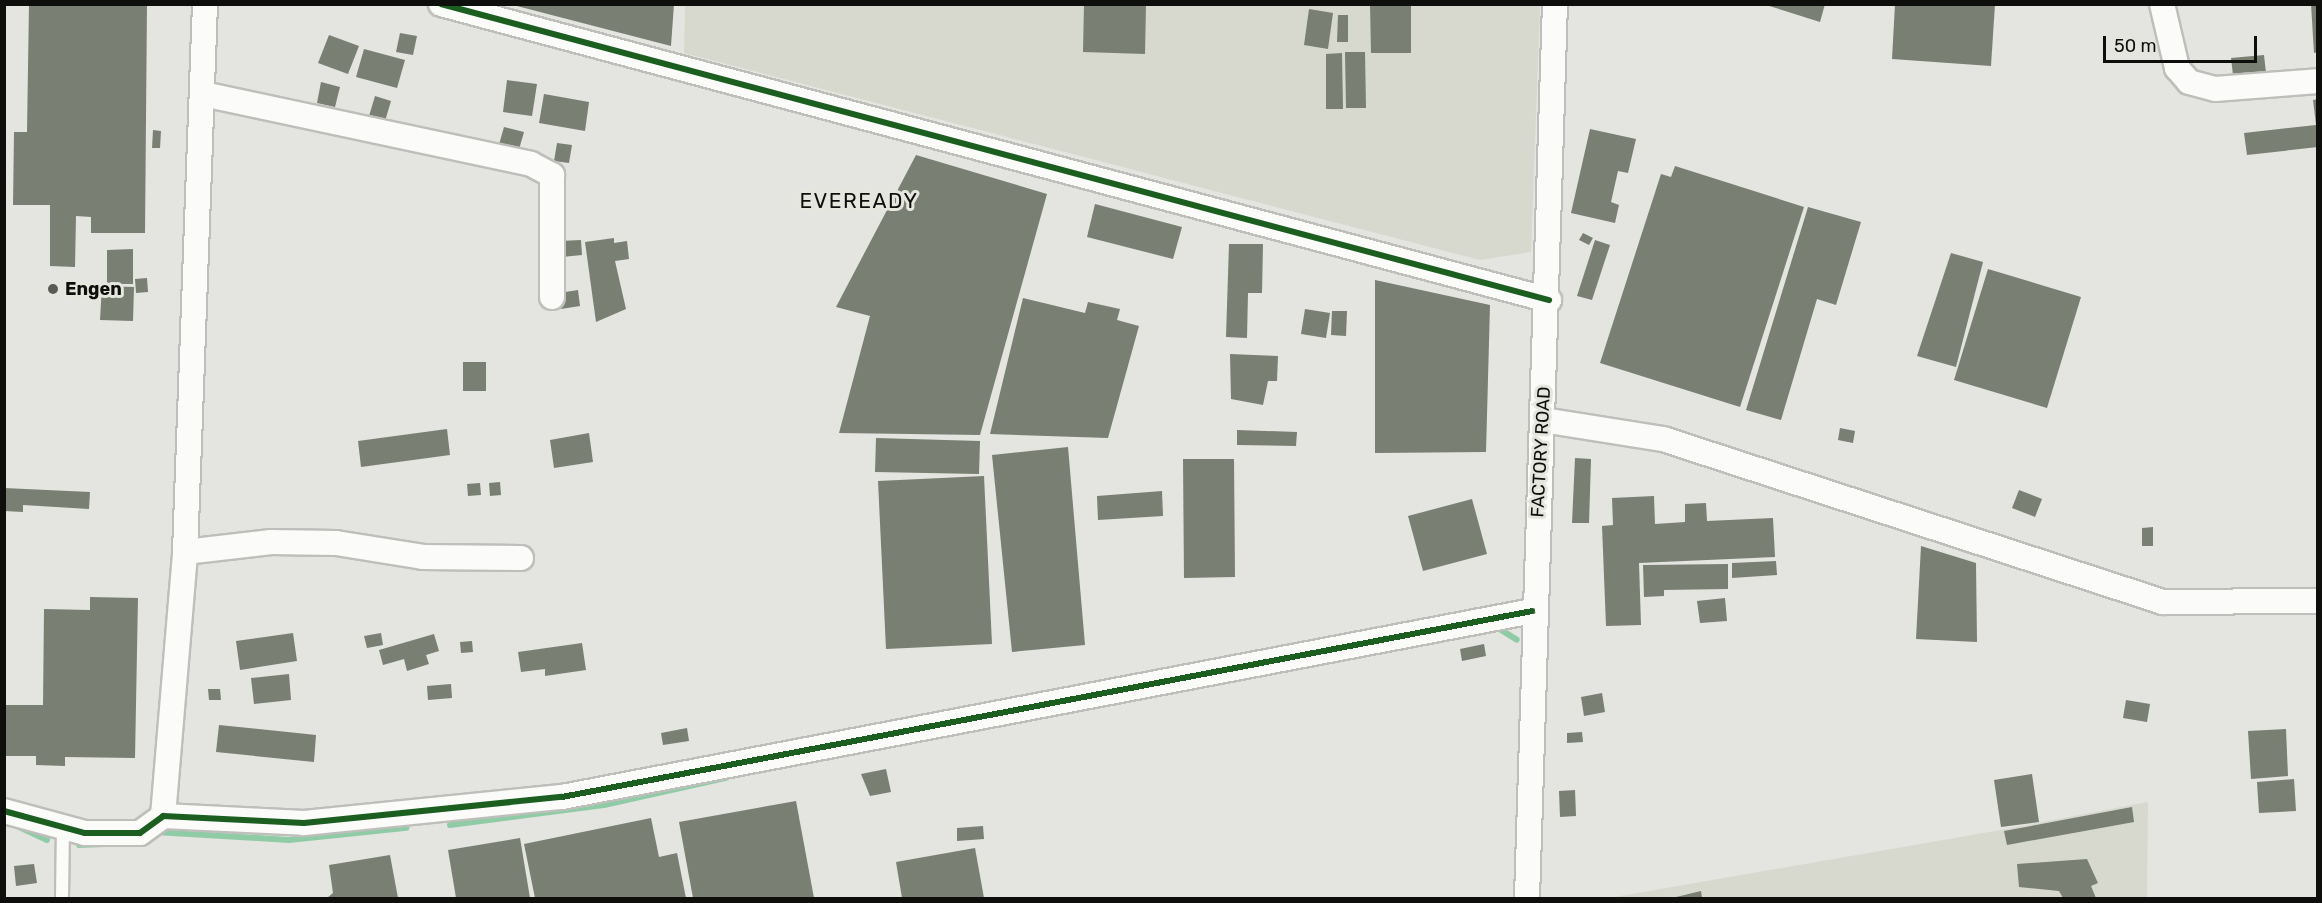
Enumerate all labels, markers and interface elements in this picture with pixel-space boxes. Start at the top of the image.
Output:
scale bar [2106,24,2260,62]
text: 50 m [2114,35,2157,57]
district label: EVEREADY [799,188,919,214]
place label: Engen [65,278,122,300]
marker: Engen [46,282,60,296]
street label: FACTORY ROAD [1527,386,1555,518]

